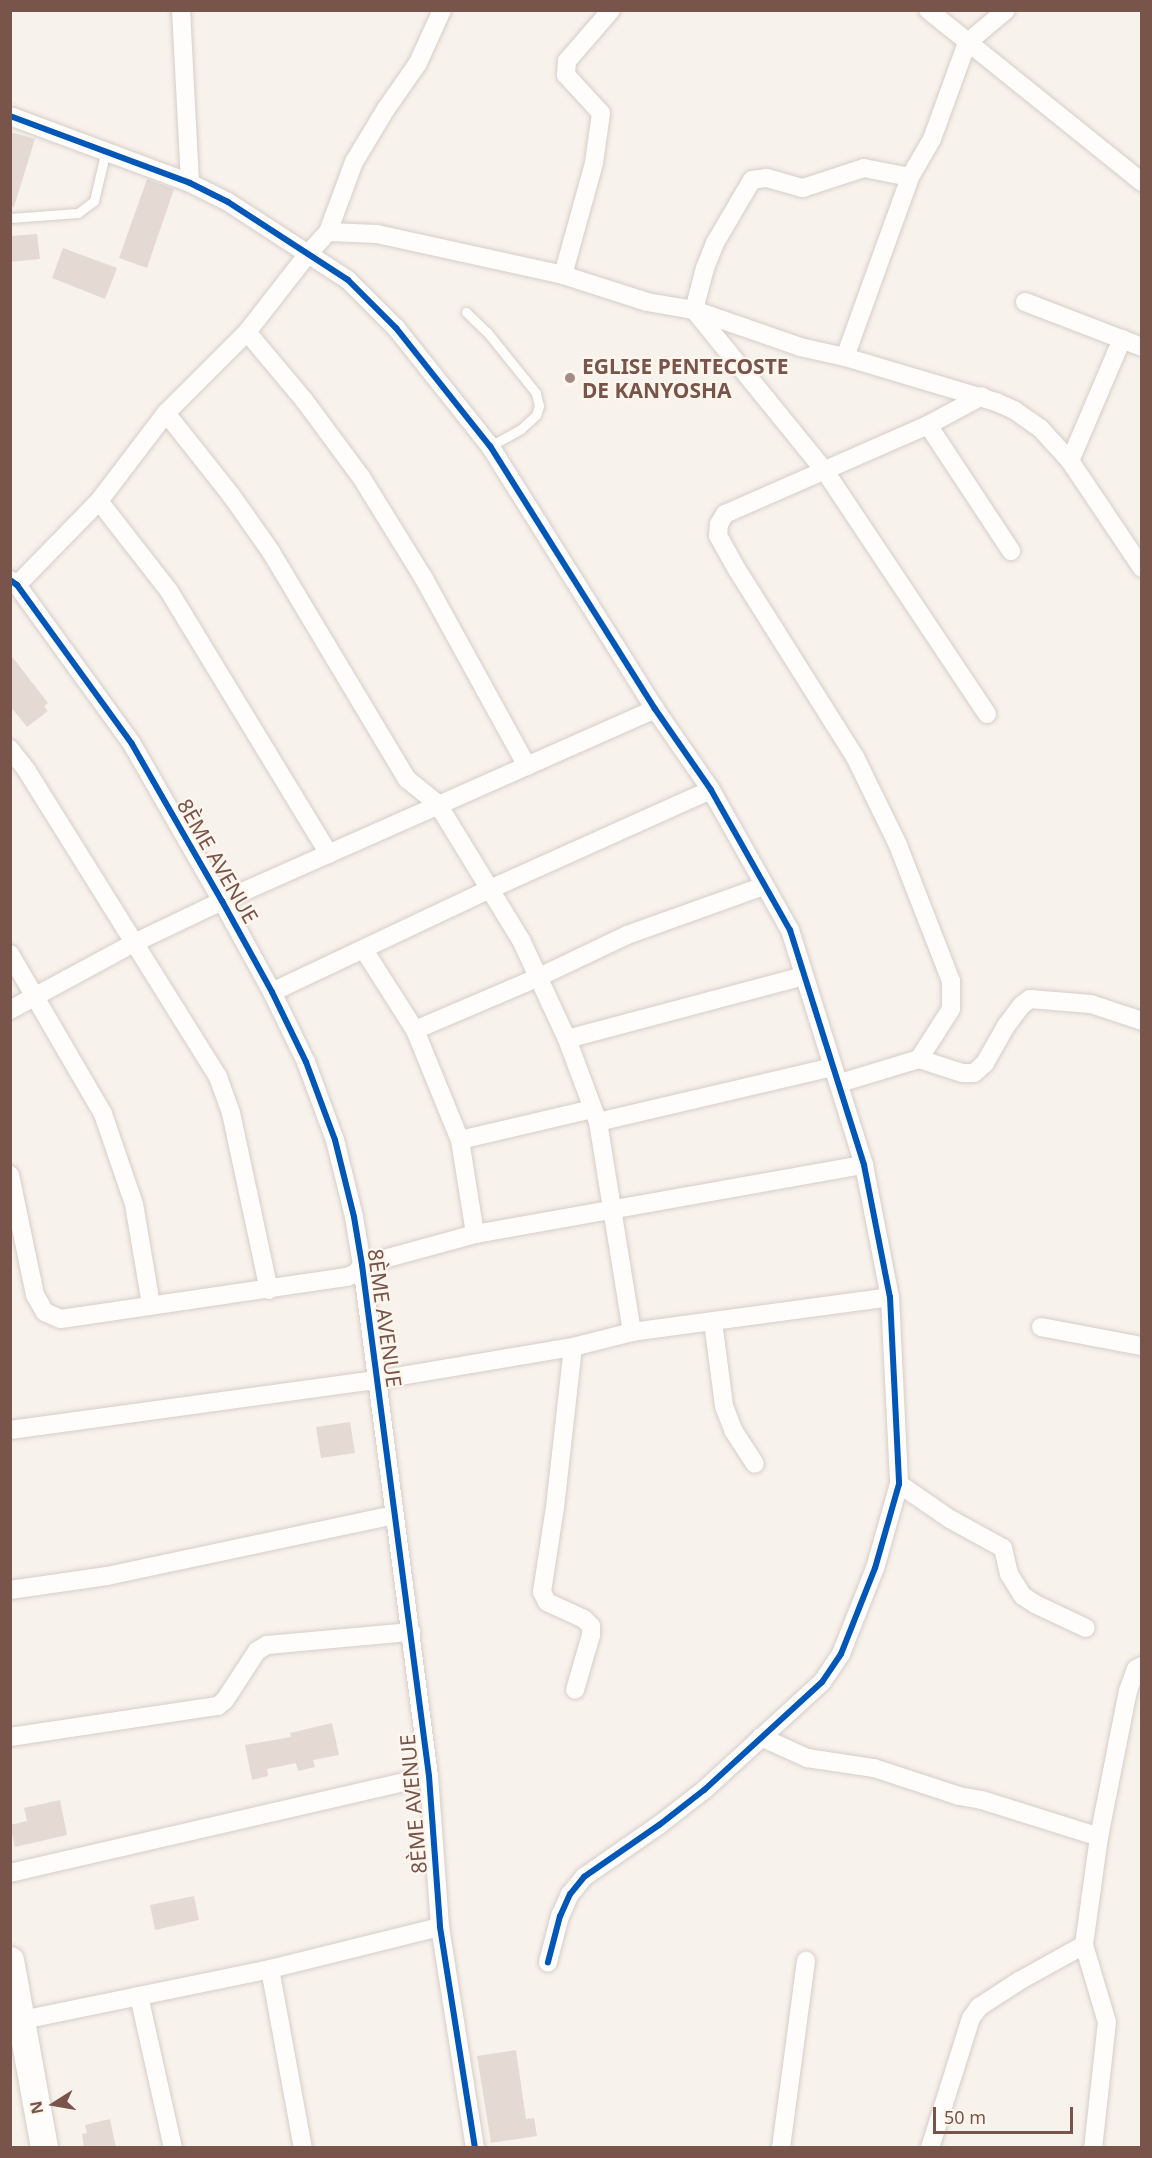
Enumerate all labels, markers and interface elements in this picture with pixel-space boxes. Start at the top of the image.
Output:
place label: EGLISE PENTECOSTE DE KANYOSHA [582,353,789,403]
marker: EGLISE PENTECOSTE DE KANYOSHA [563,371,577,385]
street label: 8ÈME AVENUE [172,794,264,928]
street label: 8ÈME AVENUE [363,1247,407,1389]
street label: 8ÈME AVENUE [394,1733,432,1875]
north arrow [24,2074,84,2134]
scale bar [936,2095,1076,2133]
text: N [24,2099,48,2116]
text: 50 m [944,2105,986,2129]

